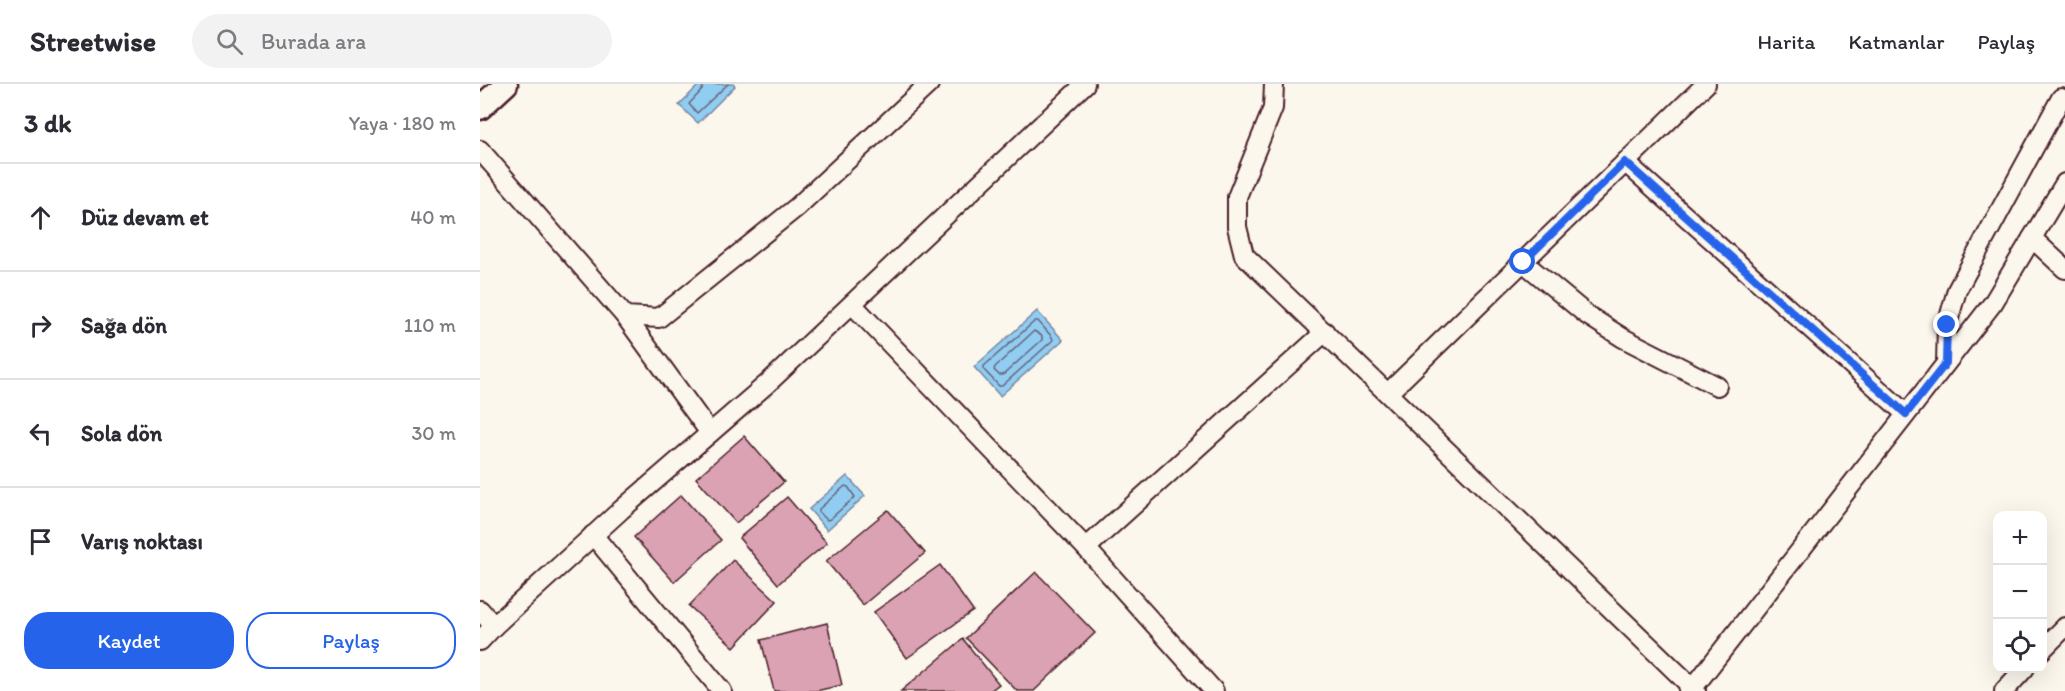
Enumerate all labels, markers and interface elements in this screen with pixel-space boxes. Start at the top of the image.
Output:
search box [192,14,612,68]
text: Streetwise [30,24,156,58]
icon: search [213,25,246,58]
text: Burada ara [261,28,366,55]
text: Harita [1757,29,1815,54]
text: Katmanlar [1848,29,1944,54]
text: Paylaş [1977,29,2035,54]
text: 3 dk [24,107,72,139]
text: Yaya · 180 m [349,111,456,135]
icon: ahead [24,201,57,234]
text: Düz devam et [81,204,208,231]
text: 40 m [410,205,456,229]
route start [1509,248,1535,274]
icon: right [24,309,57,342]
route end [1933,311,1959,337]
text: Sağa dön [81,312,167,339]
text: 110 m [404,313,456,337]
icon: left [24,417,57,450]
text: Sola dön [81,420,162,447]
text: 30 m [411,421,456,445]
map controls [1993,511,2047,673]
button: + [1993,511,2047,565]
icon: arrive [24,525,57,558]
text: Varış noktası [81,528,203,555]
button: − [1993,565,2047,619]
button: Kaydet [24,612,234,669]
button: Paylaş [246,612,456,669]
button: locate [1993,619,2047,673]

